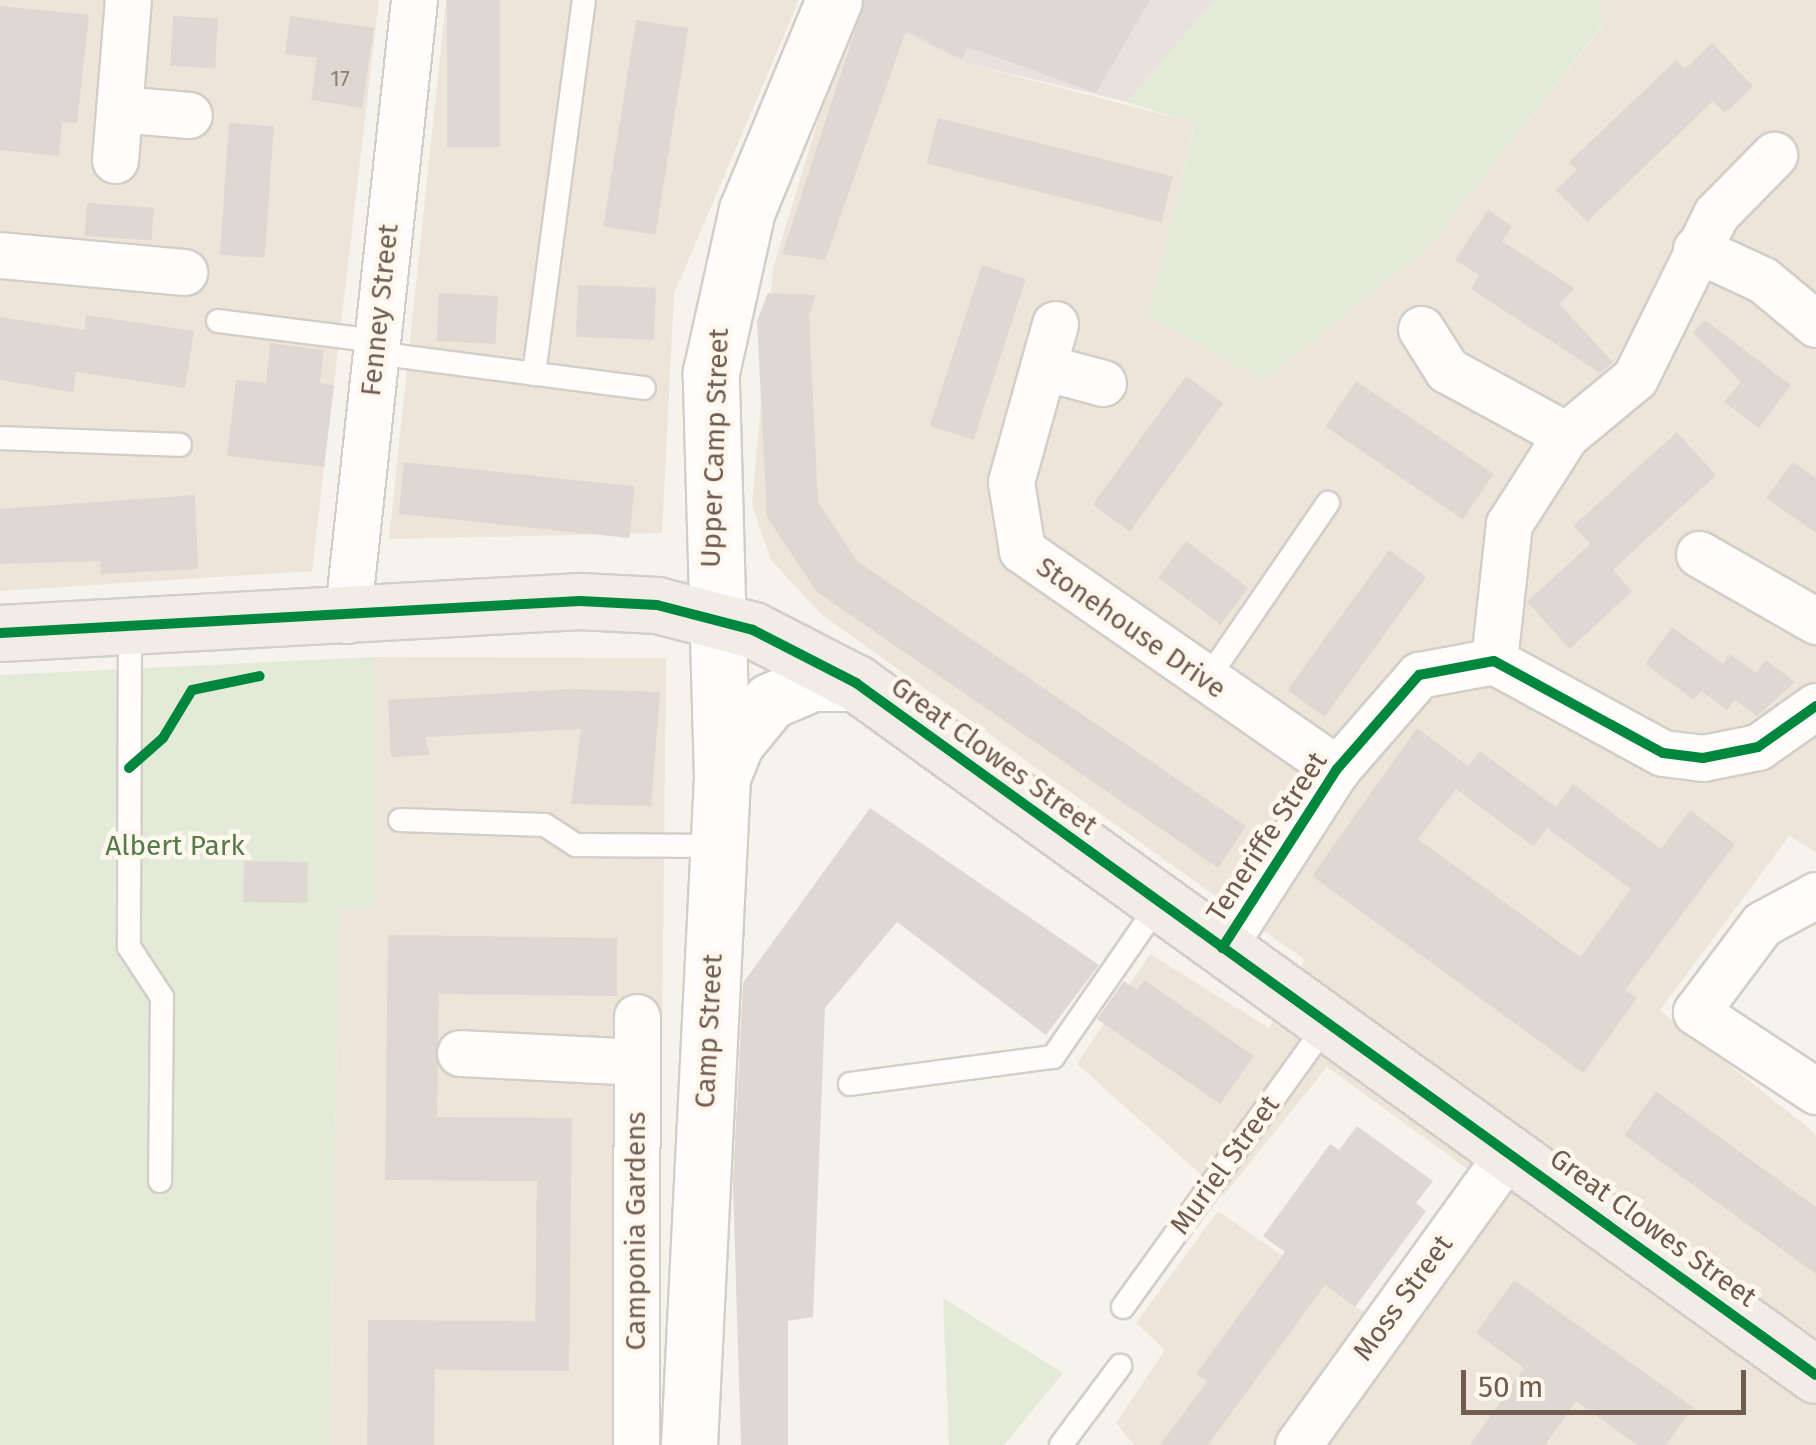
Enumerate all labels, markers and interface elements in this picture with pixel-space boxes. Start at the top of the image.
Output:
house number: 17 [330,66,350,92]
street label: Fenney Street [354,222,406,398]
street label: Upper Camp Street [694,328,736,568]
street label: Stonehouse Drive [1030,550,1232,706]
street label: Great Clowes Street [884,670,1104,842]
street label: Teneriffe Street [1200,746,1334,928]
park label: Albert Park [105,829,245,863]
street label: Camp Street [688,953,730,1109]
street label: Muriel Street [1163,1089,1287,1241]
street label: Camponia Gardens [619,1112,653,1350]
street label: Great Clowes Street [1543,1142,1763,1314]
street label: Moss Street [1346,1229,1460,1367]
scale bar [1466,1350,1751,1412]
text: 50 m [1478,1369,1543,1405]

